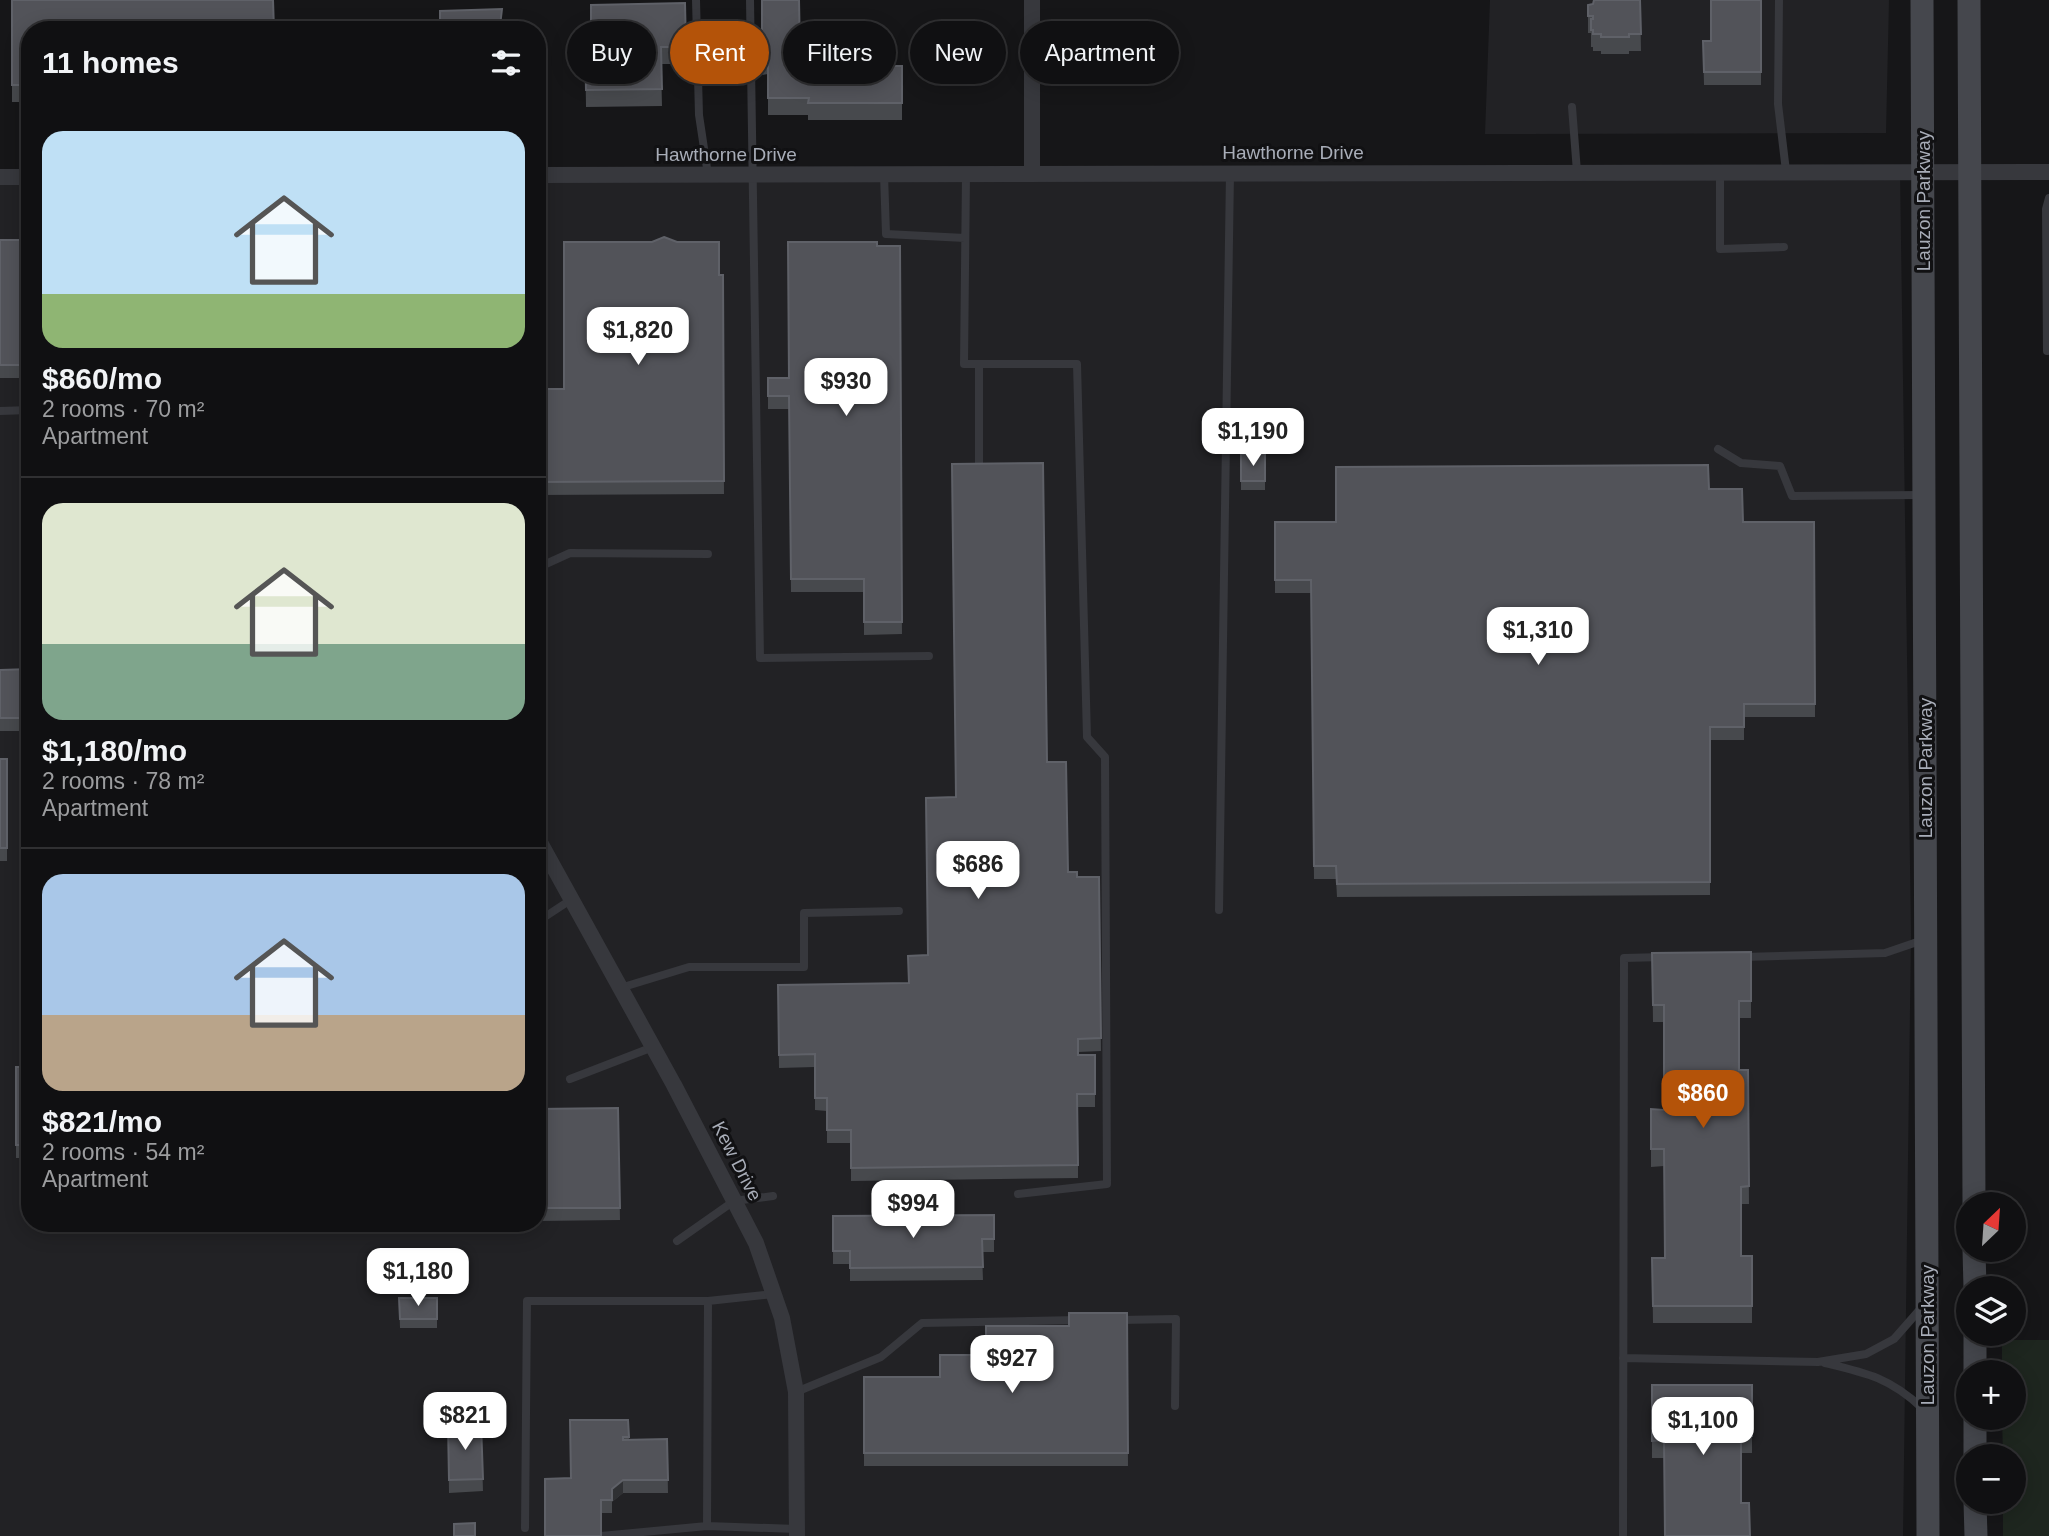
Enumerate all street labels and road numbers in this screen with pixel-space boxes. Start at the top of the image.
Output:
street label: Lauzon Parkway [1913,130,1934,271]
street label: Hawthorne Drive [1222,142,1364,163]
street label: Hawthorne Drive [655,144,797,165]
street label: Lauzon Parkway [1915,697,1936,838]
street label: Kew Drive [708,1118,766,1204]
street label: Lauzon Parkway [1917,1264,1938,1405]

